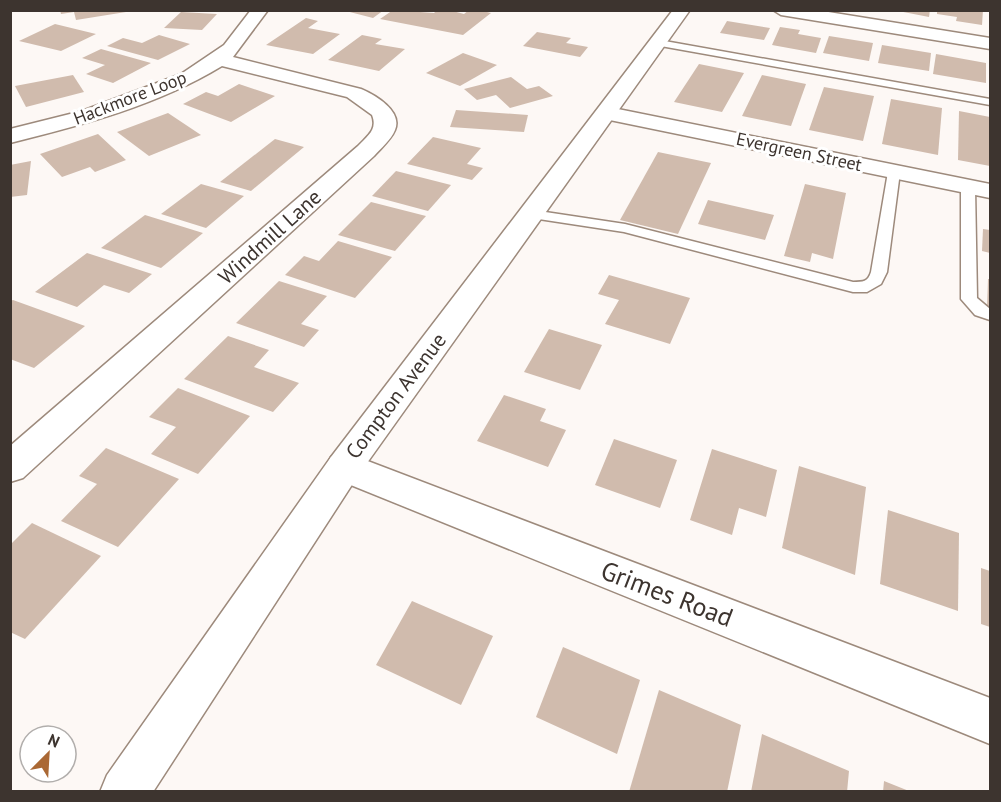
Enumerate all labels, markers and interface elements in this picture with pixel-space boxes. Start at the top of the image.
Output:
street label: Hackmore Loop [70,65,190,130]
street label: Evergreen Street [734,127,864,176]
street label: Windmill Lane [213,183,327,290]
street label: Compton Avenue [339,327,452,464]
street label: Grimes Road [596,553,738,634]
north arrow [18,724,78,784]
text: N [45,729,63,752]

